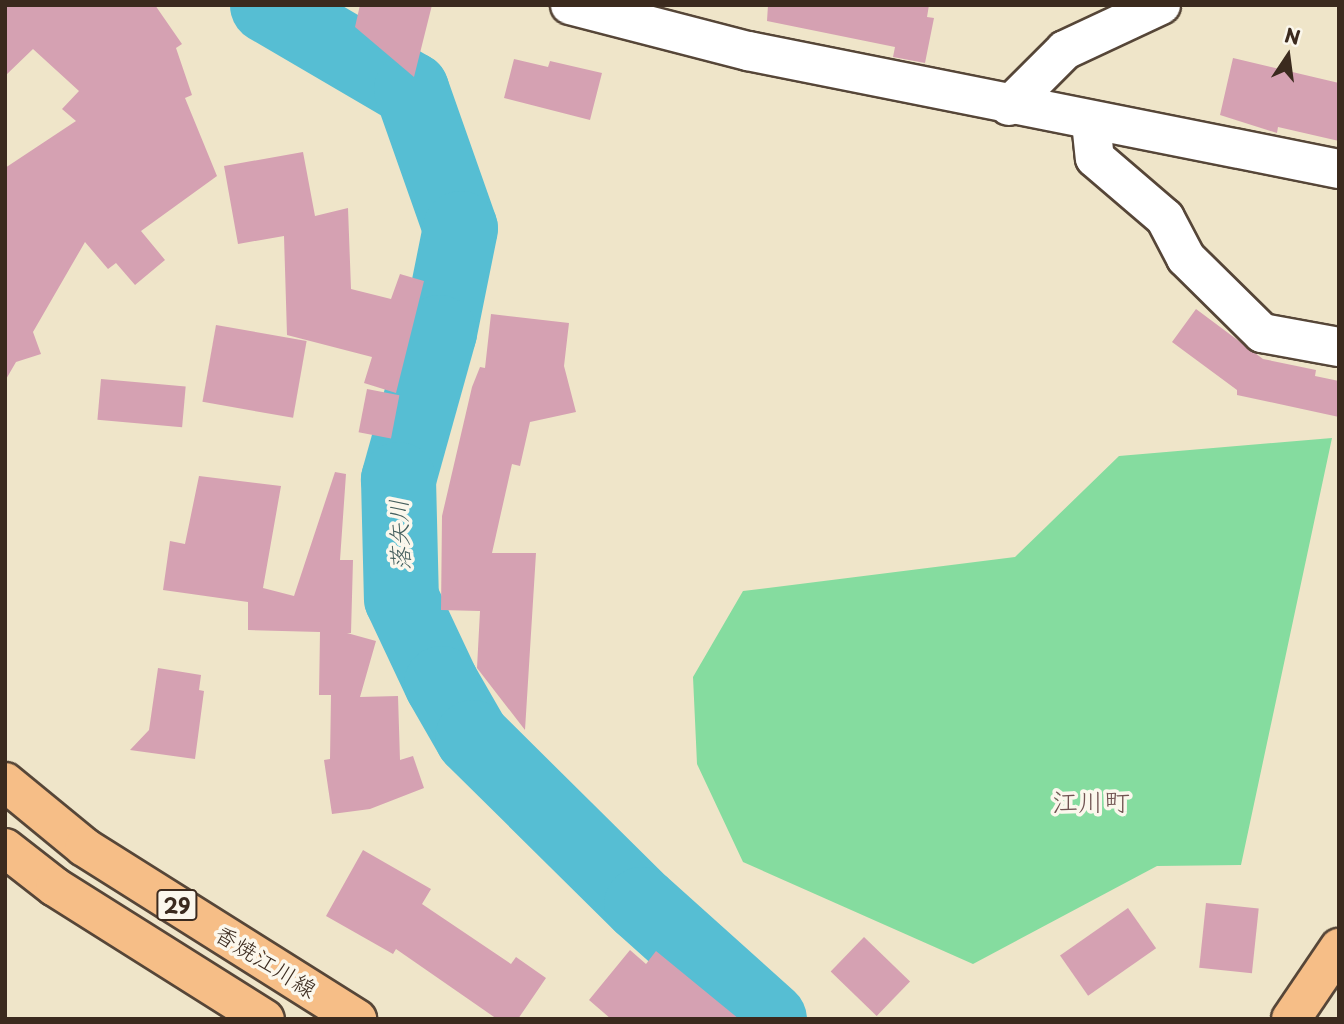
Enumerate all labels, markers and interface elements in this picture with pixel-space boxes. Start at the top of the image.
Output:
text: N [1282,20,1303,51]
north arrow [1253,21,1323,91]
water label: 落矢川 [383,499,415,571]
district label: 江川町 [1052,785,1130,817]
road number: 29 [156,888,198,922]
street label: 香焼江川線 [210,919,322,1003]

